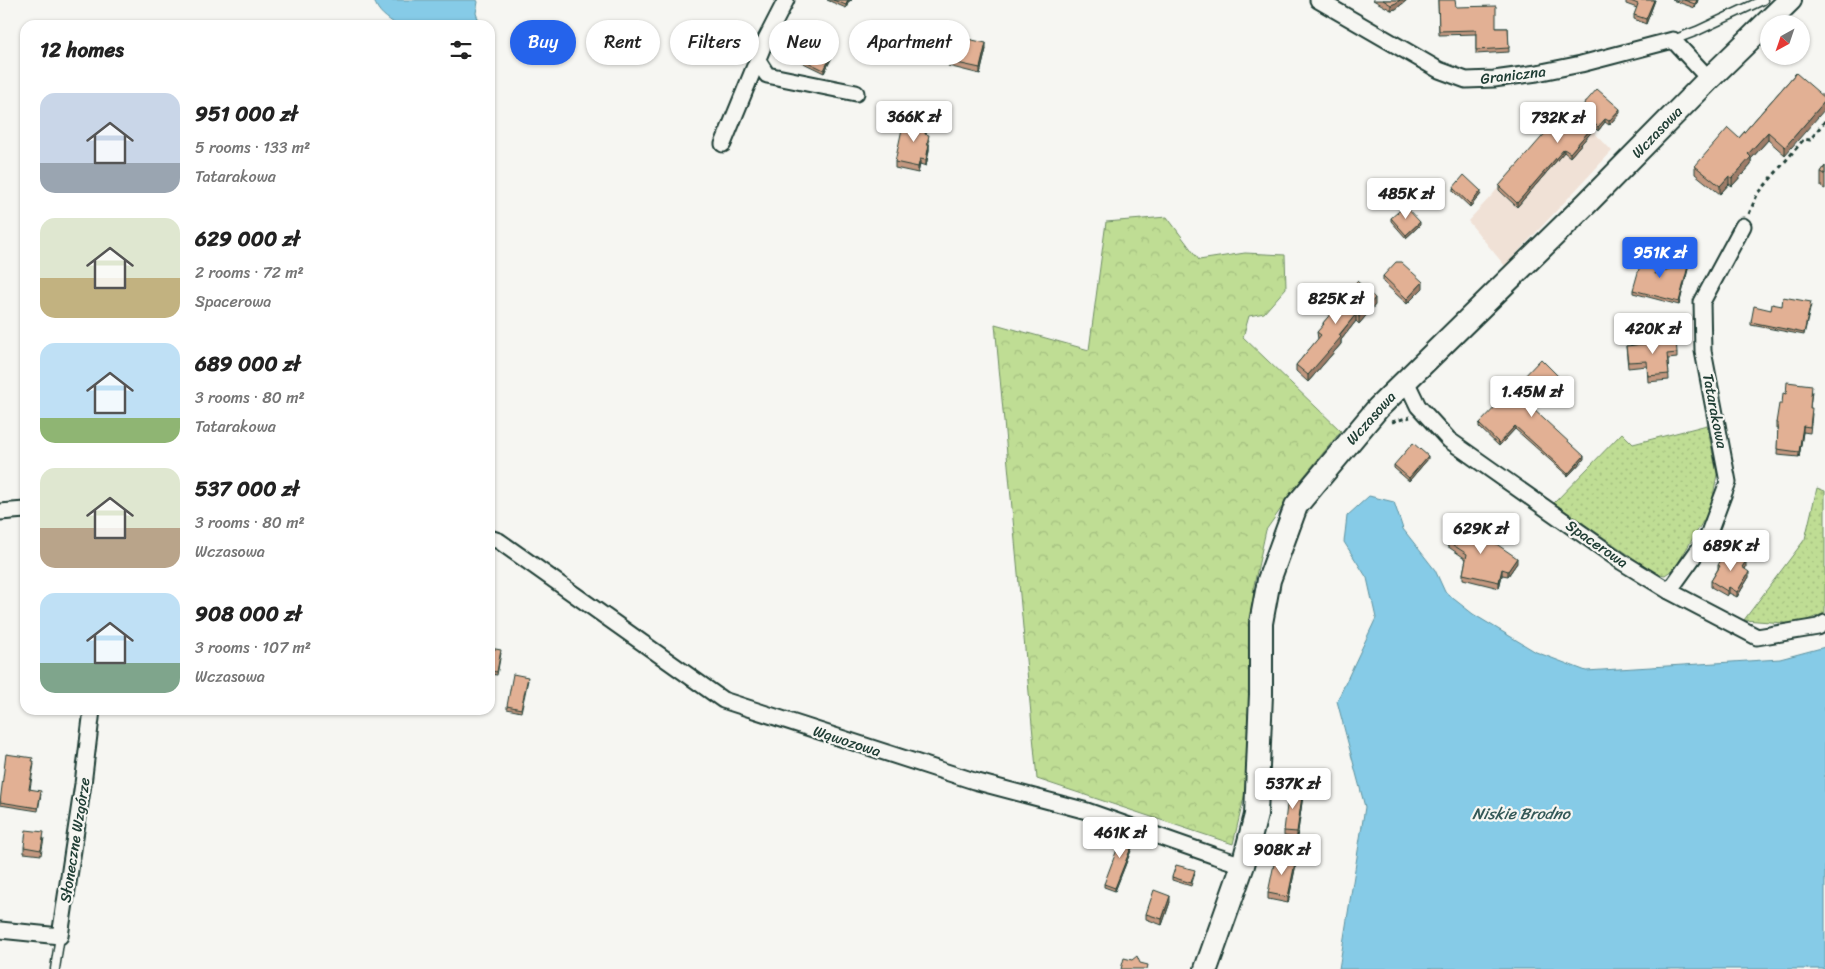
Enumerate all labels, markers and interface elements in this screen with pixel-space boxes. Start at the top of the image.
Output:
north arrow [1760,15,1810,65]
map controls [1760,15,1810,65]
chip: Buy [510,20,576,65]
chip: Rent [586,20,660,65]
chip: Filters [670,20,759,65]
chip: New [769,20,839,65]
chip: Apartment [849,20,970,65]
text: 12 homes [40,31,124,69]
icon: filters [447,36,475,64]
street label: Graniczna [1479,58,1548,92]
text: 951 000 zł [195,95,297,133]
street label: Wczasowa [1625,99,1689,165]
pin: 366K zł [868,100,960,143]
text: 366K zł [887,102,941,131]
pin: 732K zł [1512,102,1604,144]
text: 732K zł [1531,103,1585,132]
icon: home [80,113,140,173]
text: 5 rooms · 133 m² [195,133,310,162]
text: Tatarakowa [195,162,276,191]
pin: 485K zł [1360,178,1452,220]
text: 485K zł [1378,179,1434,208]
text: 629 000 zł [195,220,300,258]
pin: 951K zł [1614,236,1706,279]
icon: home [80,238,140,298]
text: 951K zł [1633,238,1687,267]
text: 2 rooms · 72 m² [195,258,304,287]
pin: 825K zł [1290,282,1382,325]
text: 825K zł [1308,284,1364,313]
text: Spacerowa [195,287,271,316]
pin: 420K zł [1607,312,1699,355]
text: 420K zł [1625,314,1681,343]
text: 689 000 zł [195,345,300,383]
icon: home [80,363,140,423]
street label: Tatarakowa [1695,371,1735,451]
pin: 1.45M zł [1480,376,1584,418]
text: 1.45M zł [1501,377,1563,406]
text: 3 rooms · 80 m² [195,383,305,412]
street label: Wczasowa [1339,385,1403,451]
text: Tatarakowa [195,412,276,441]
text: 537 000 zł [195,470,299,508]
icon: home [80,488,140,548]
text: 3 rooms · 80 m² [195,508,305,537]
pin: 629K zł [1435,512,1527,555]
street label: Spacerowa [1560,513,1634,575]
text: 629K zł [1454,514,1508,543]
pin: 689K zł [1685,530,1777,572]
text: 689K zł [1703,531,1759,560]
text: Wczasowa [195,537,265,566]
text: 908 000 zł [195,595,301,633]
icon: home [80,613,140,673]
text: 3 rooms · 107 m² [195,633,311,662]
text: Wczasowa [195,662,265,691]
street label: Wąwozowa [810,718,885,764]
pin: 537K zł [1247,768,1339,810]
text: 537K zł [1266,769,1320,798]
street label: Słoneczne Wzgórze [52,775,98,904]
water label: Niskie Brodno [1472,799,1571,828]
pin: 461K zł [1074,816,1166,859]
text: 461K zł [1094,818,1146,847]
pin: 908K zł [1236,834,1328,876]
text: 908K zł [1254,835,1310,864]

